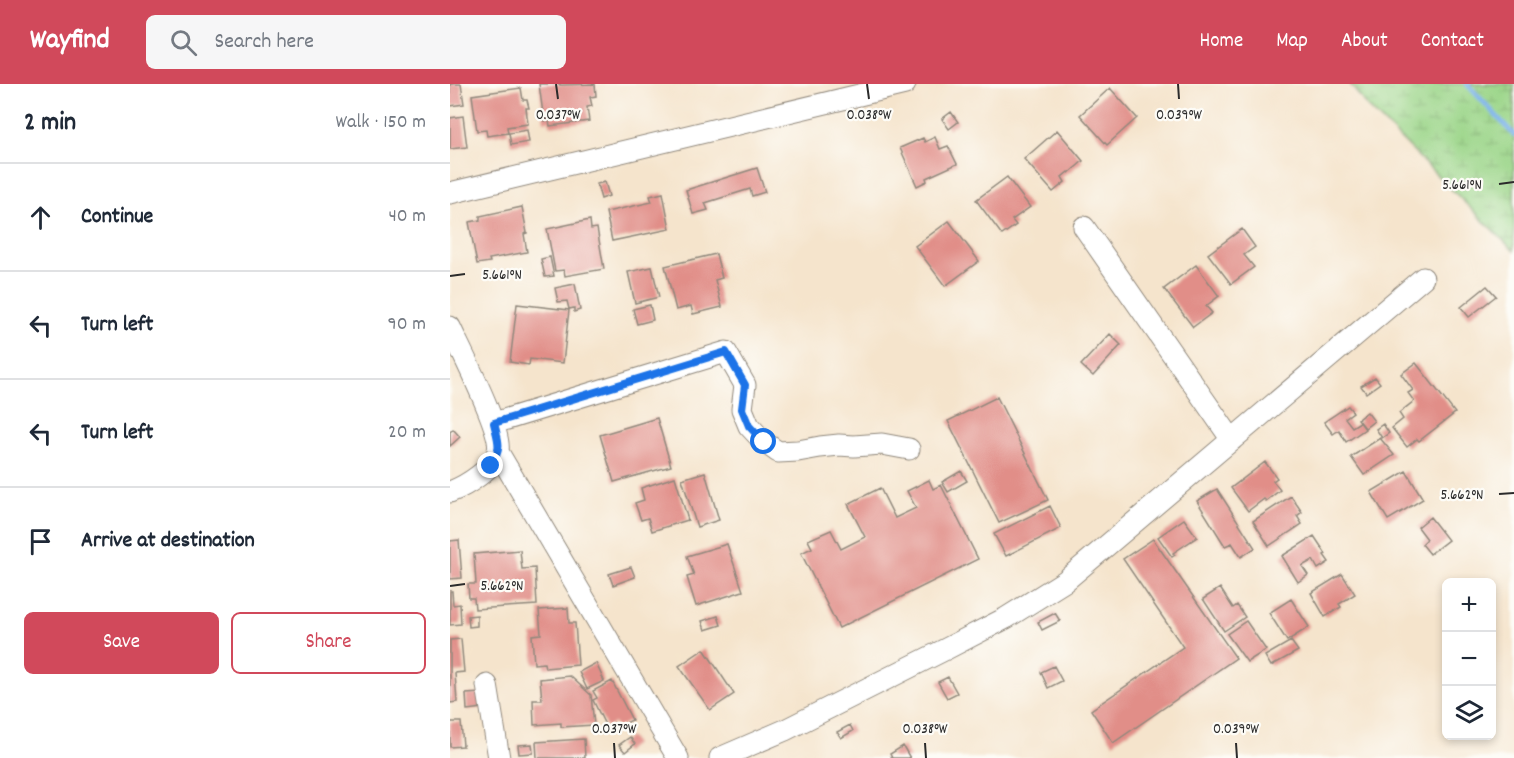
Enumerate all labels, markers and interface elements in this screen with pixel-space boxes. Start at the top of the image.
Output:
search box [146,15,566,69]
text: Wayfind [30,22,110,62]
icon: search [167,26,200,59]
text: Search here [215,27,314,58]
text: Home [1199,27,1243,57]
text: Map [1276,27,1308,57]
text: About [1341,27,1388,57]
text: Contact [1421,27,1484,57]
text: 2 min [24,105,76,142]
text: 0.037°W [536,105,581,127]
text: 0.038°W [847,105,892,127]
text: 0.039°W [1156,105,1202,127]
text: Walk · 150 m [336,109,426,137]
text: 5.661°N [1442,175,1482,197]
icon: ahead [24,201,57,234]
text: Continue [81,202,153,233]
text: 40 m [388,203,426,231]
text: 5.661°N [482,265,522,287]
icon: left [24,309,57,342]
text: Turn left [81,310,153,341]
text: 90 m [388,311,426,339]
icon: left [24,417,57,450]
text: Turn left [81,418,153,449]
text: 20 m [388,419,426,447]
route start [750,428,776,454]
route end [477,452,503,478]
text: 5.662°N [1441,485,1483,507]
icon: arrive [24,525,57,558]
text: Arrive at destination [81,526,255,557]
text: 5.662°N [481,576,523,598]
map controls [1442,578,1496,740]
button: + [1442,578,1496,632]
button: Save [24,612,219,674]
button: Share [231,612,426,674]
button: − [1442,632,1496,686]
button: layers [1442,686,1496,740]
text: 0.037°W [592,719,637,741]
text: 0.038°W [903,719,948,741]
text: 0.039°W [1213,719,1259,741]

